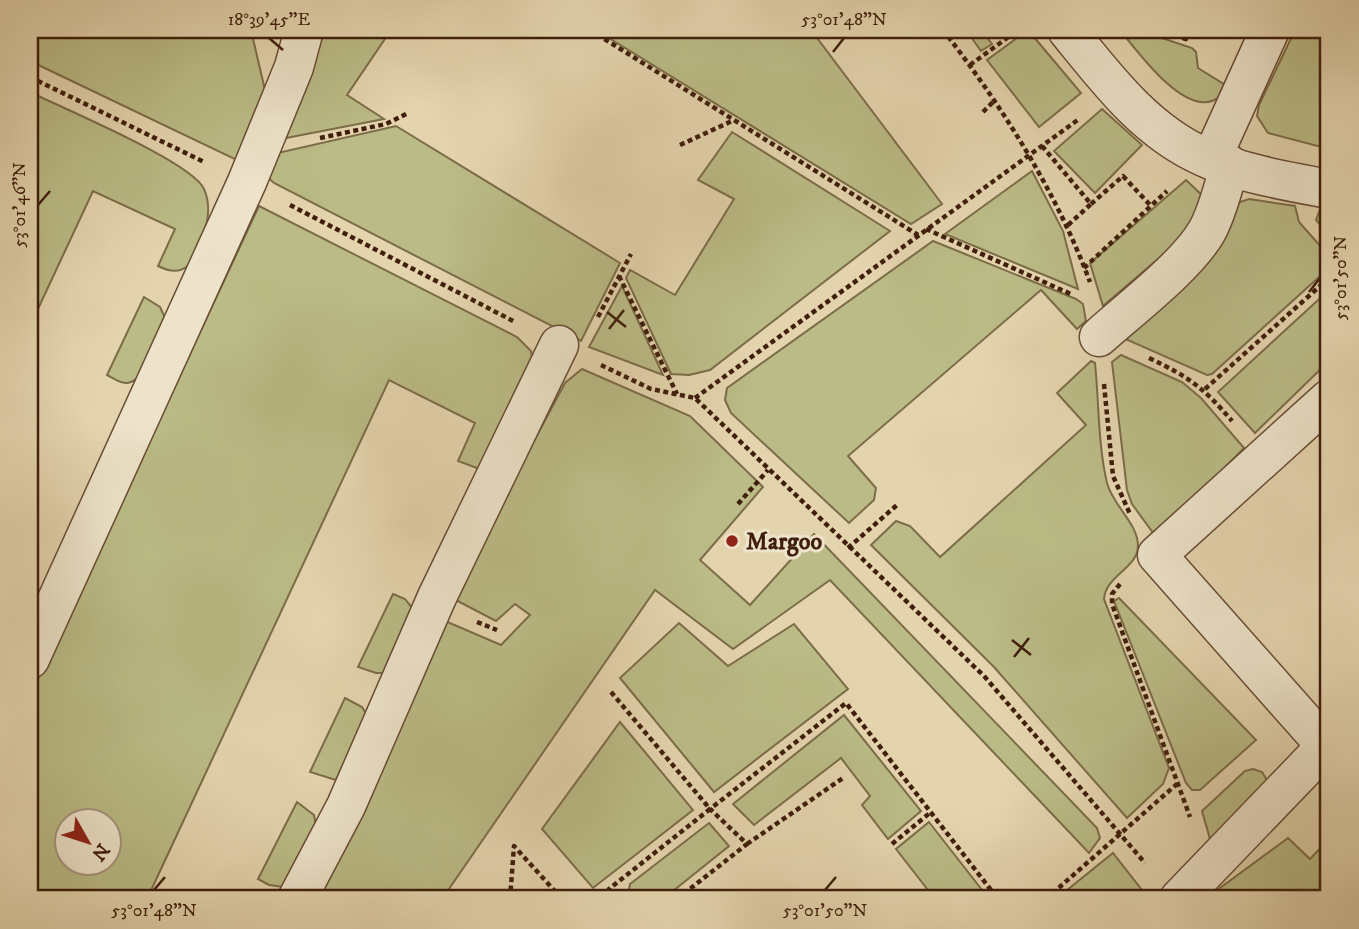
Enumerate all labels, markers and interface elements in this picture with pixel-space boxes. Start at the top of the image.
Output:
text: 18°39'45"E [228,9,311,31]
text: 53°01'48"N [801,9,887,31]
text: 53°01'46"N [9,162,31,248]
text: 53°01'50"N [1330,235,1352,320]
place label: Margoo [746,527,822,557]
marker: Margoo [724,533,740,549]
north arrow [52,806,122,876]
text: N [86,838,114,865]
text: 53°01'48"N [111,900,197,922]
text: 53°01'50"N [783,900,868,922]

